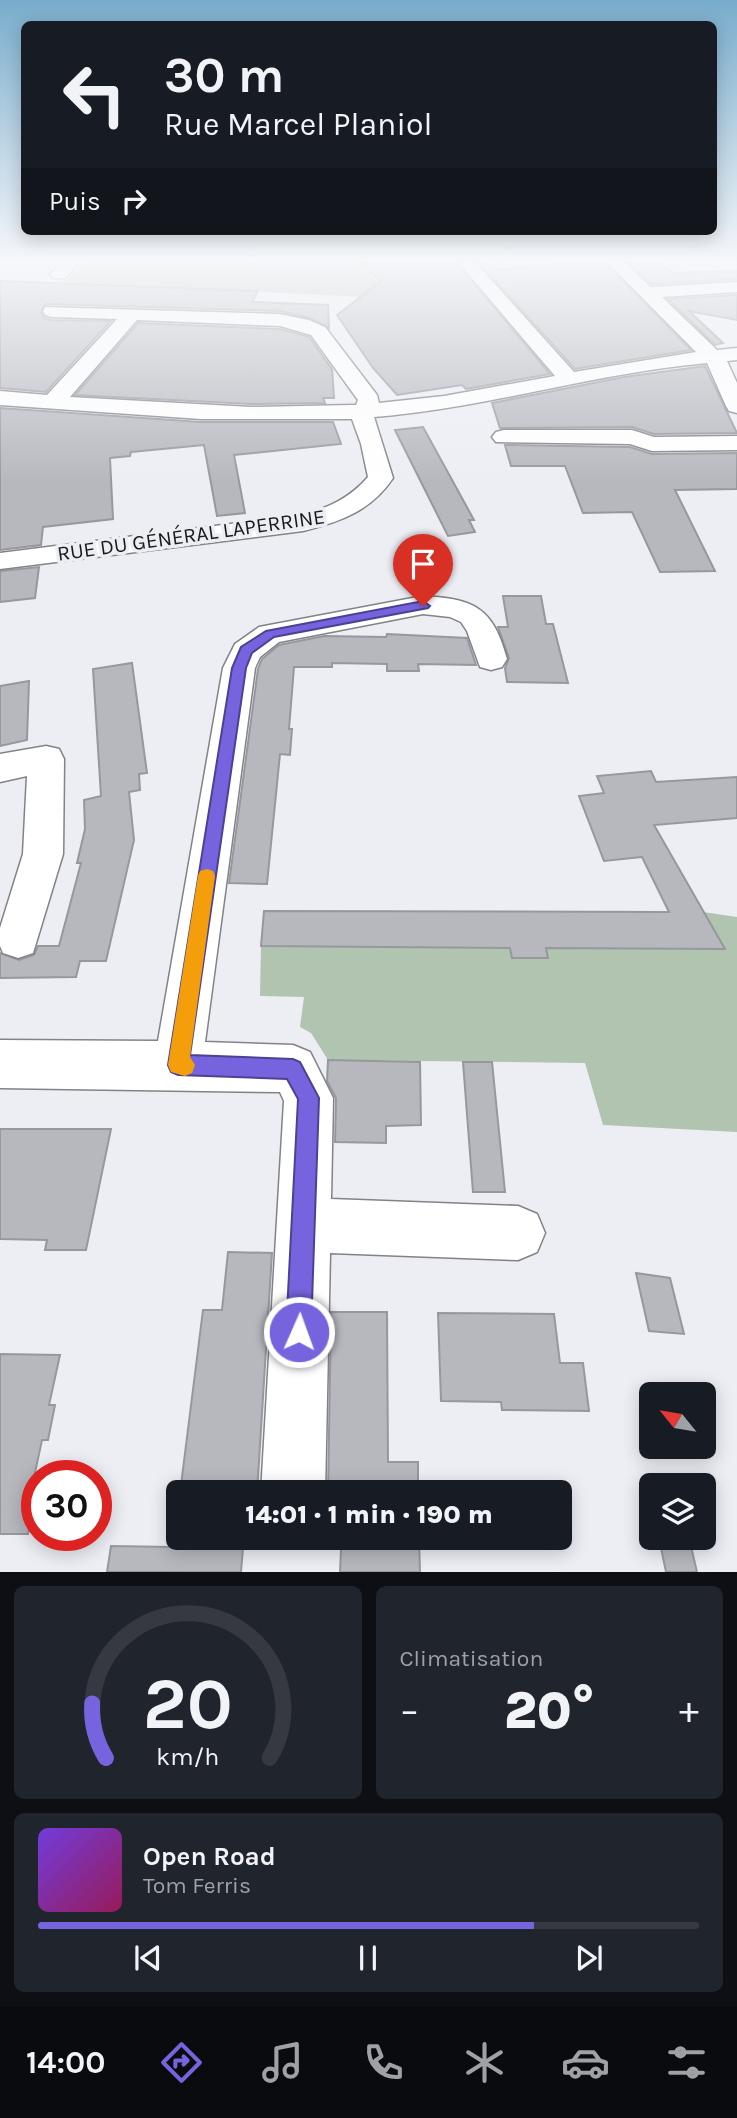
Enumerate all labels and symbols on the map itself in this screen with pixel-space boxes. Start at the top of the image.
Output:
street label: RUE DU GÉNÉRAL LAPERRINE [56,504,326,566]
pin [393,534,453,606]
position arrow [262,1295,336,1369]
north arrow [639,1382,716,1460]
speed limit sign: 30 [21,1460,112,1551]

